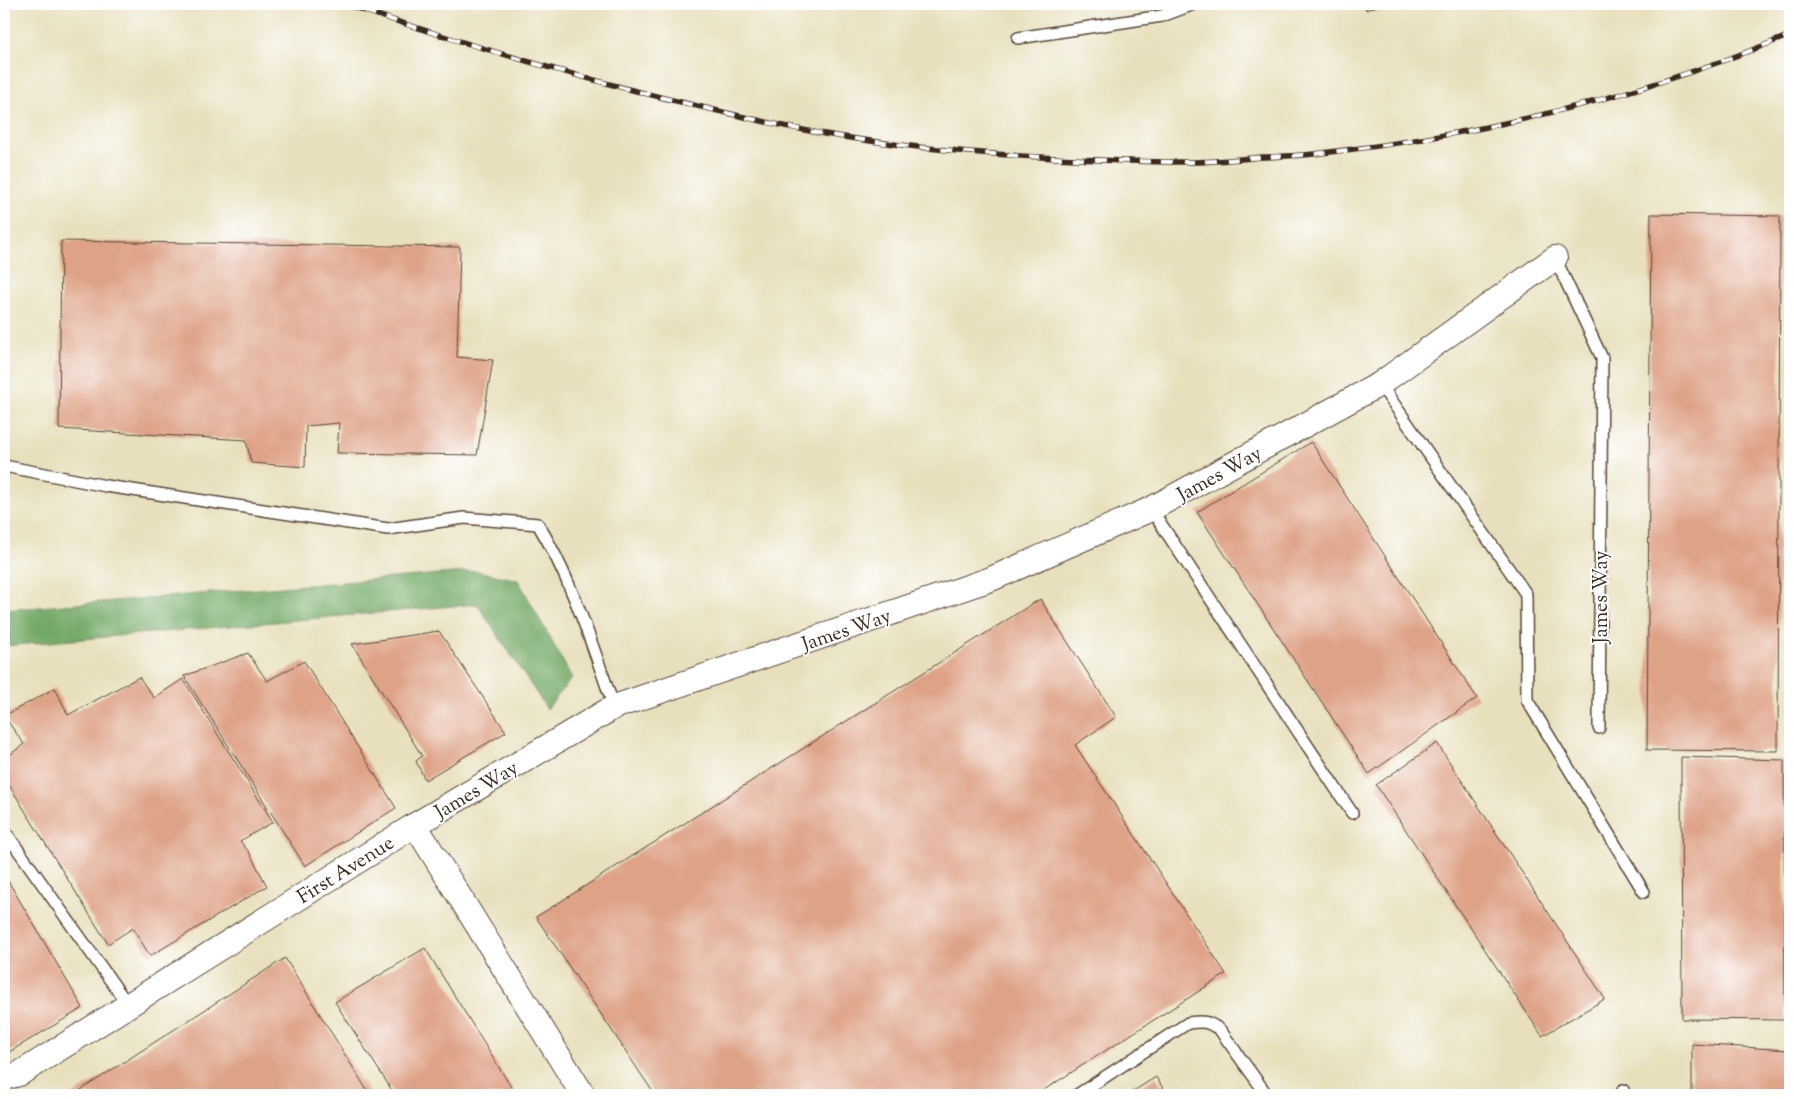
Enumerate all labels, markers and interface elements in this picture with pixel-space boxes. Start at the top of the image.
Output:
street label: James Way [1172,440,1268,511]
street label: James Way [1588,551,1617,644]
street label: James Way [797,603,895,660]
street label: James Way [429,755,525,828]
street label: First Avenue [292,830,400,912]

